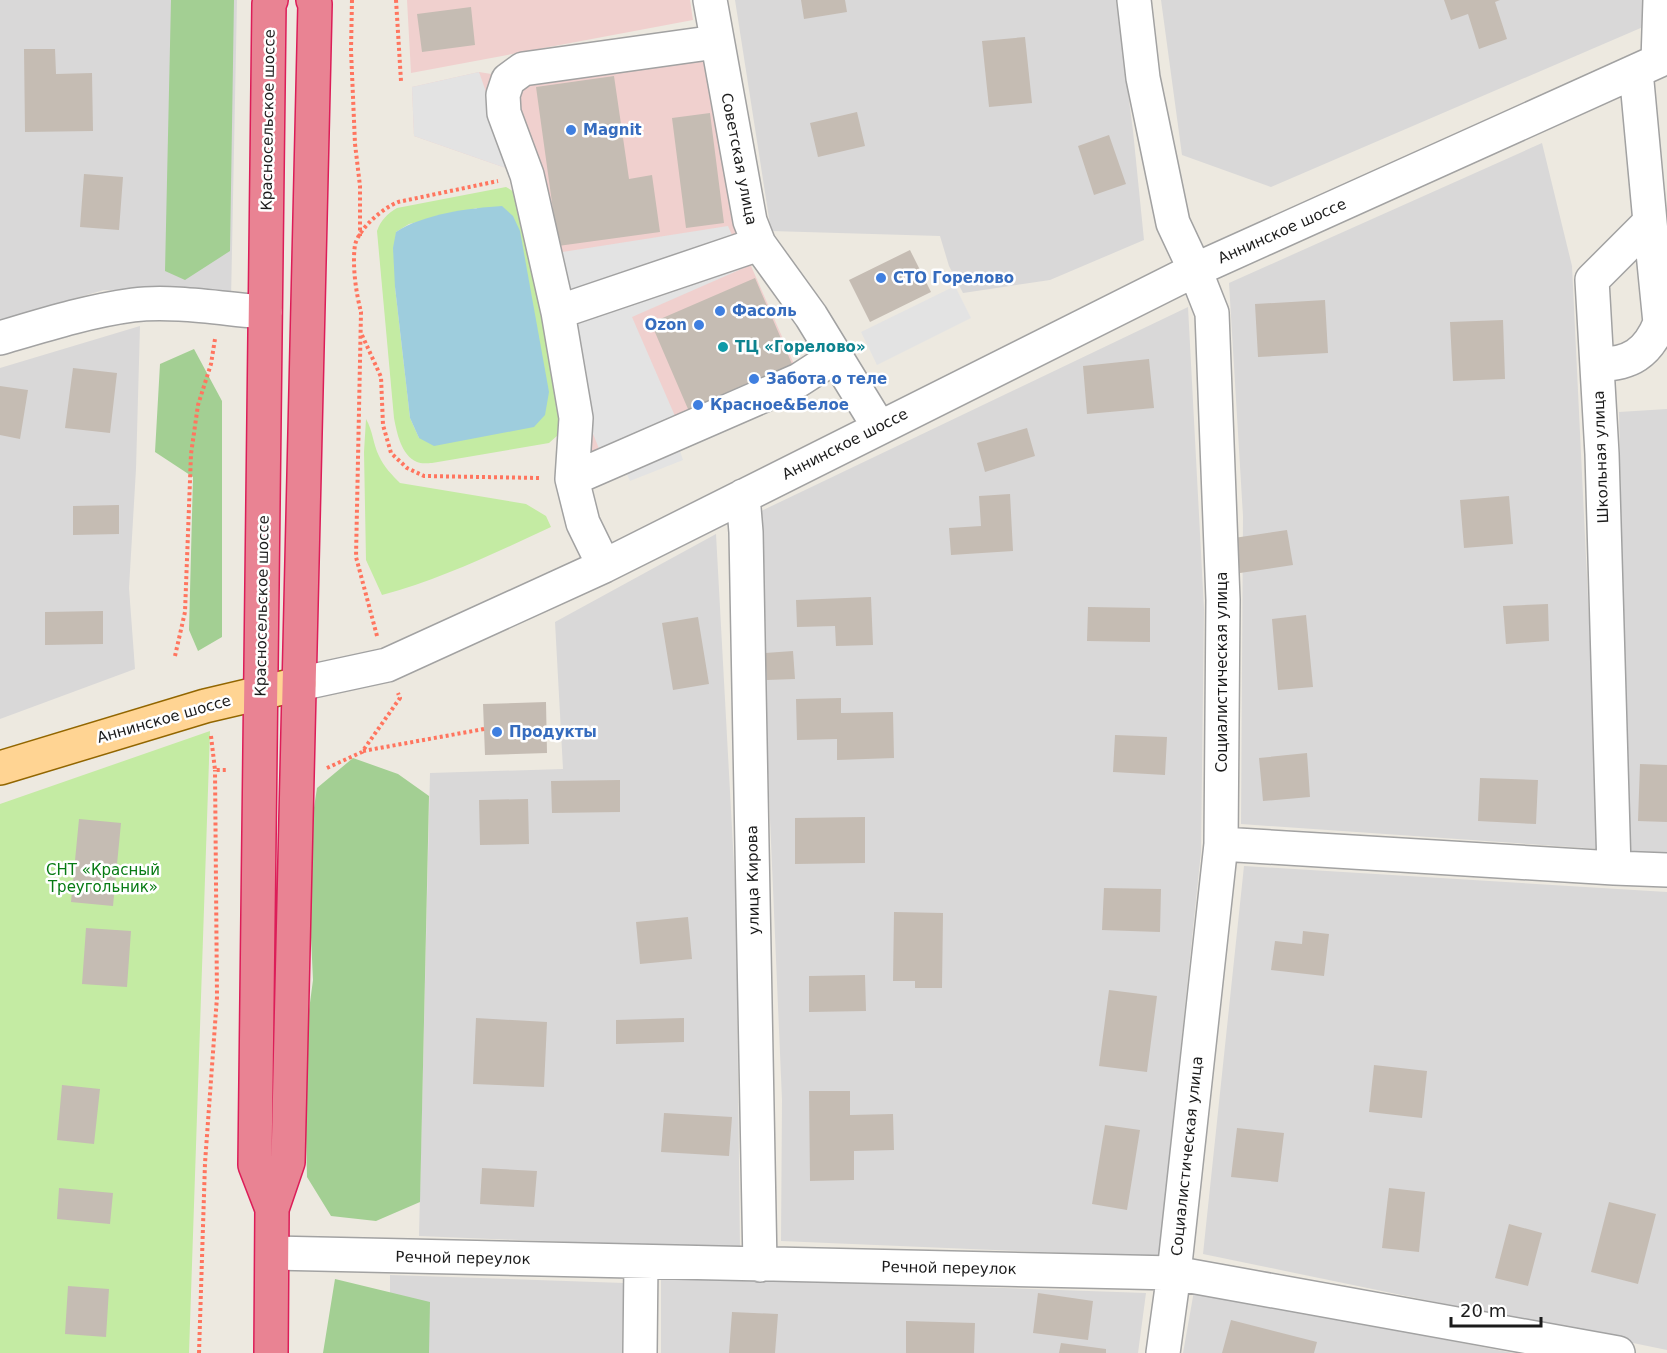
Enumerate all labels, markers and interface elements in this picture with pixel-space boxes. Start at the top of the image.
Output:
street label: Красносельское шоссе [257,29,279,211]
street label: Советская улица [717,91,761,227]
place label: Magnit [583,121,642,139]
marker: Magnit [564,123,578,137]
street label: Аннинское шоссе [1215,195,1349,267]
place label: СТО Горелово [893,269,1014,287]
marker: СТО Горелово [874,271,888,285]
place label: Фасоль [732,302,797,320]
marker: Фасоль [713,304,727,318]
place label: Ozon [645,316,687,334]
marker: Ozon [692,318,706,332]
place label: ТЦ «Горелово» [735,338,866,356]
marker: ТЦ «Горелово» [716,340,730,354]
place label: Забота о теле [766,370,887,388]
marker: Забота о теле [747,372,761,386]
street label: Школьная улица [1590,390,1612,524]
place label: Красное&Белое [710,396,849,414]
marker: Красное&Белое [691,398,705,412]
street label: Аннинское шоссе [779,405,911,483]
street label: Красносельское шоссе [251,515,273,697]
street label: Социалистическая улица [1213,572,1231,772]
street label: Аннинское шоссе [95,691,233,747]
place label: Продукты [509,723,597,741]
marker: Продукты [490,725,504,739]
street label: улица Кирова [743,825,763,935]
park label: СНТ «Красный Треугольник» [46,861,160,896]
street label: Социалистическая улица [1168,1055,1206,1257]
street label: Речной переулок [395,1248,531,1268]
street label: Речной переулок [881,1258,1017,1278]
scale bar [1451,1290,1541,1328]
text: 20 m [1460,1300,1506,1321]

